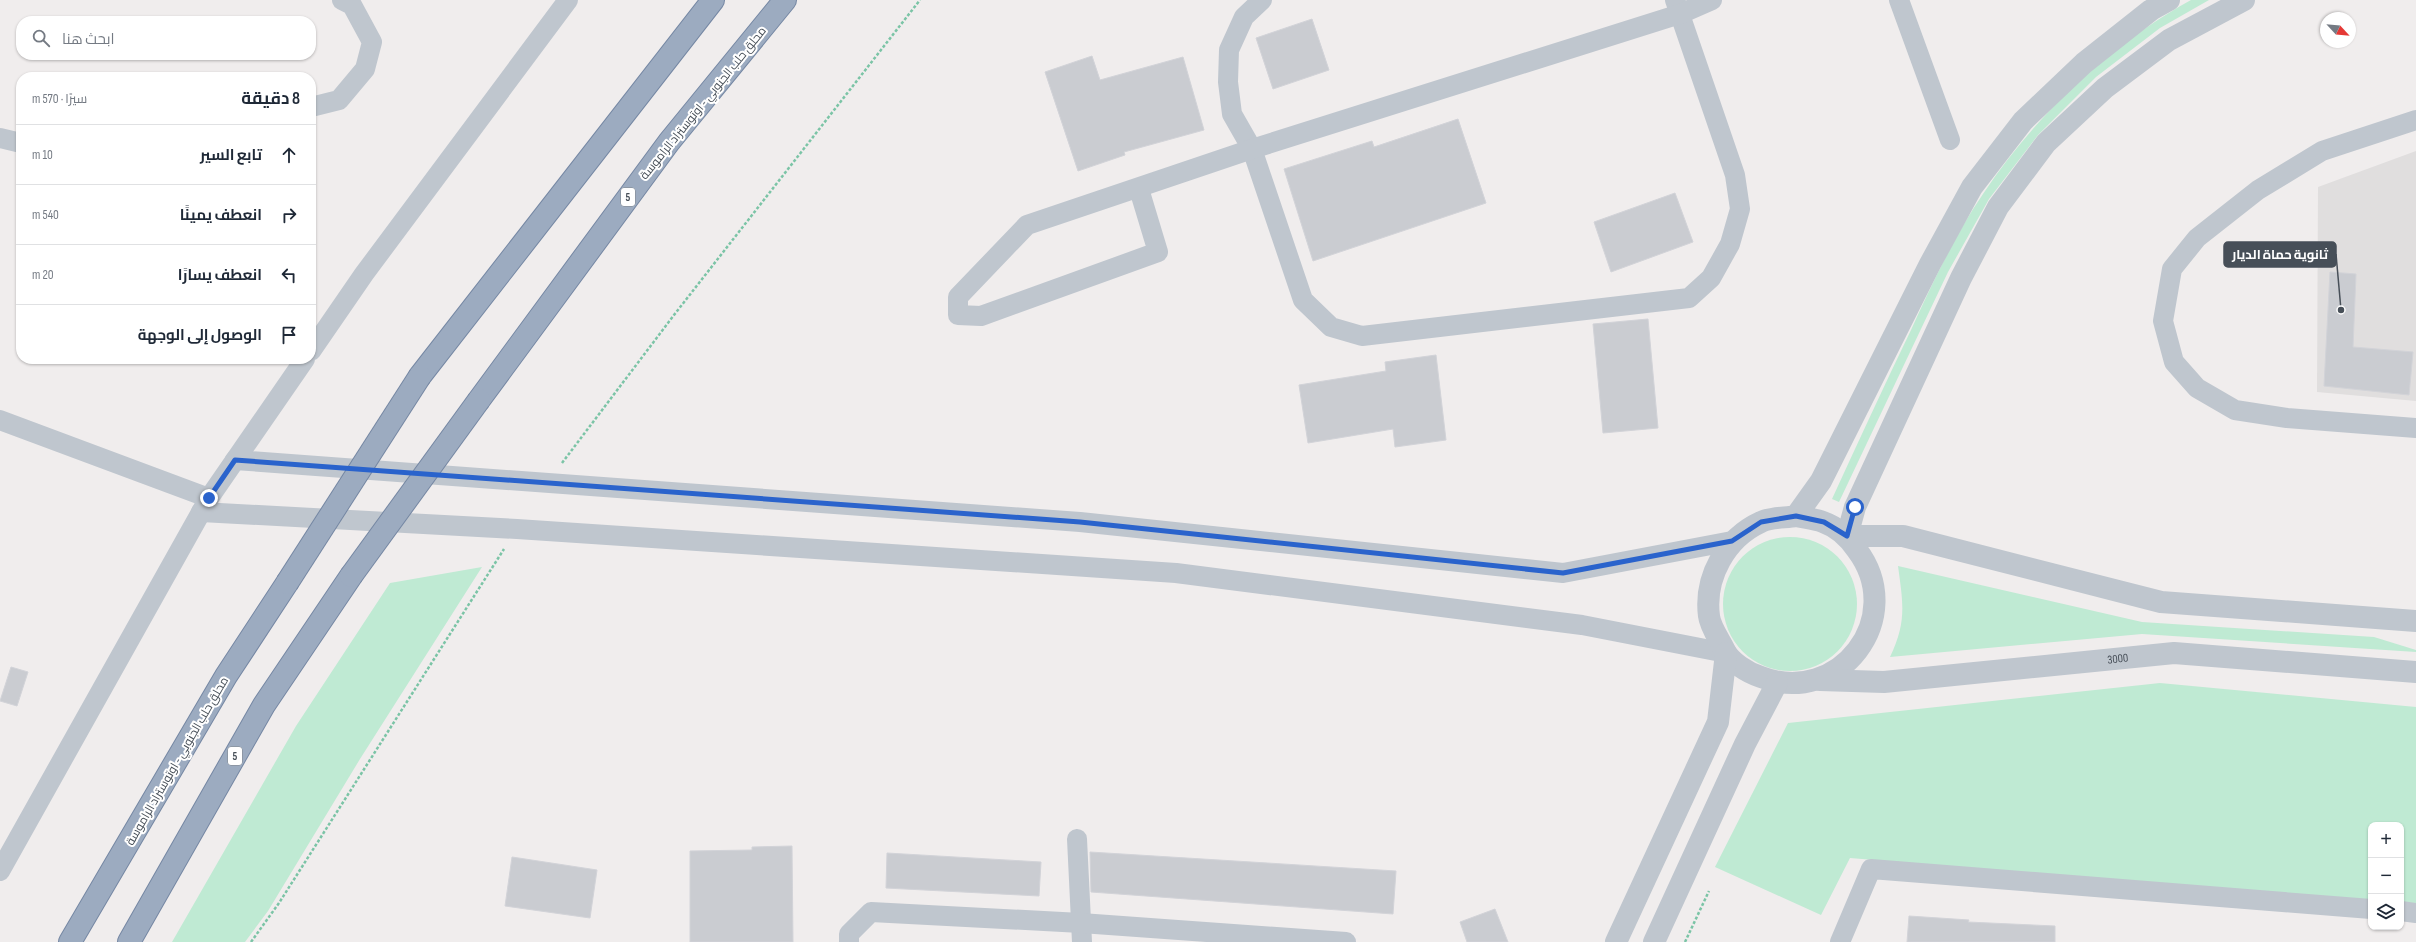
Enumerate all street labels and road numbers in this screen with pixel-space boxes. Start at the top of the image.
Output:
street label: محلق حلب الجنوبي - اوتوستراد الراموسة [637,24,771,184]
road number: 5 [621,188,635,206]
street label: 3000 [2107,651,2129,668]
street label: محلق حلب الجنوبي - اوتوستراد الراموسة [123,674,234,849]
road number: 5 [228,747,242,765]

